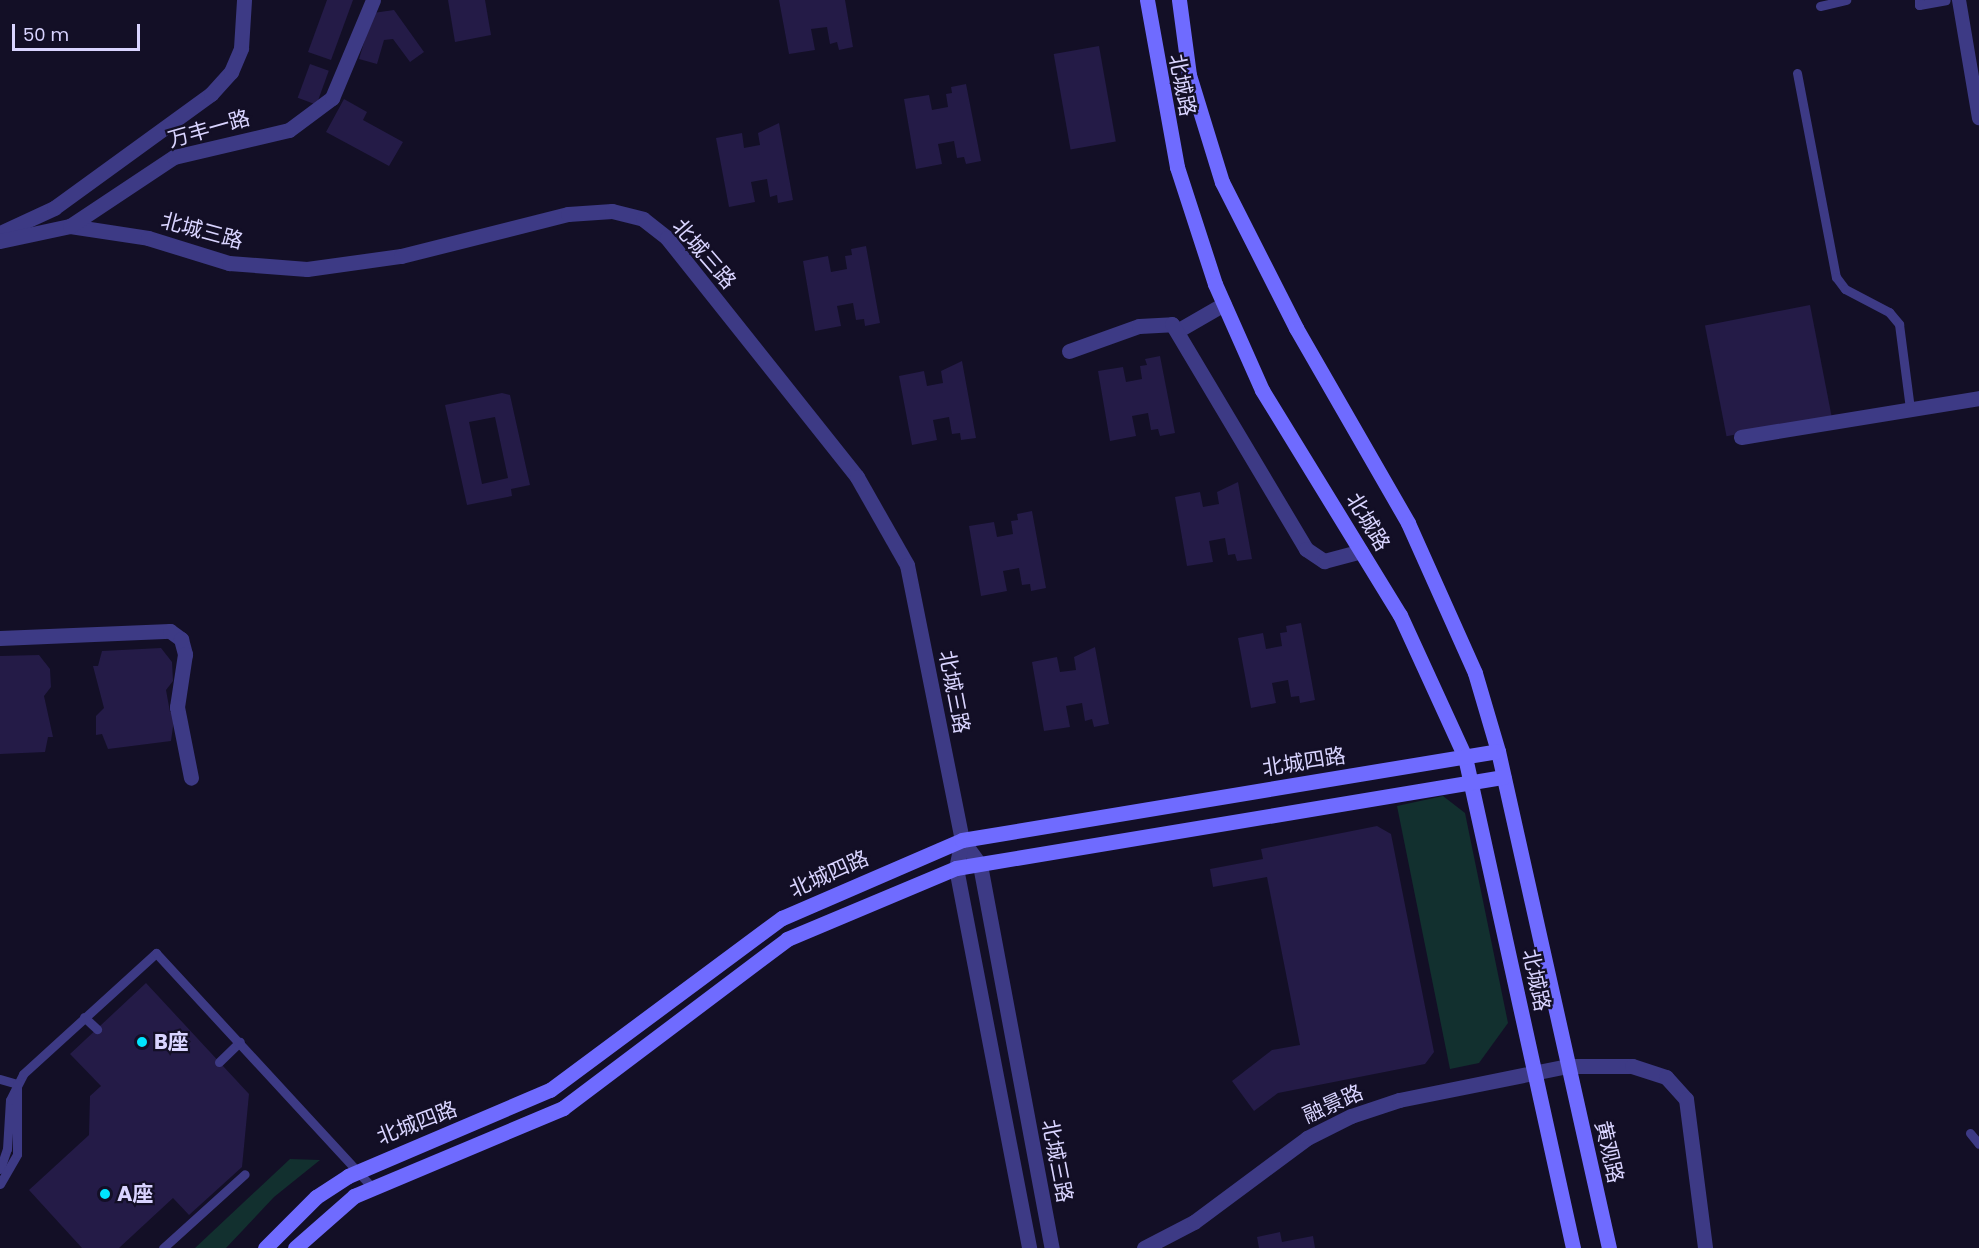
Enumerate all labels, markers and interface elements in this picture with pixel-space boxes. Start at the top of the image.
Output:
scale bar [15,12,142,50]
text: 50 m [23,22,69,47]
street label: 北城路 [1164,52,1200,118]
street label: 万丰一路 [165,105,253,153]
street label: 北城三路 [158,208,246,254]
street label: 北城三路 [667,214,741,294]
street label: 北城路 [1341,489,1395,555]
street label: 北城三路 [934,648,974,736]
street label: 北城四路 [1261,743,1347,781]
street label: 北城四路 [786,845,872,903]
street label: 北城路 [1517,947,1555,1013]
place label: B座 [154,1029,189,1055]
marker: B座 [135,1035,149,1049]
street label: 融景路 [1299,1080,1367,1128]
street label: 北城四路 [373,1096,461,1150]
street label: 北城三路 [1037,1117,1077,1205]
street label: 黄观路 [1590,1118,1628,1186]
place label: A座 [117,1181,153,1207]
marker: A座 [98,1187,112,1201]

